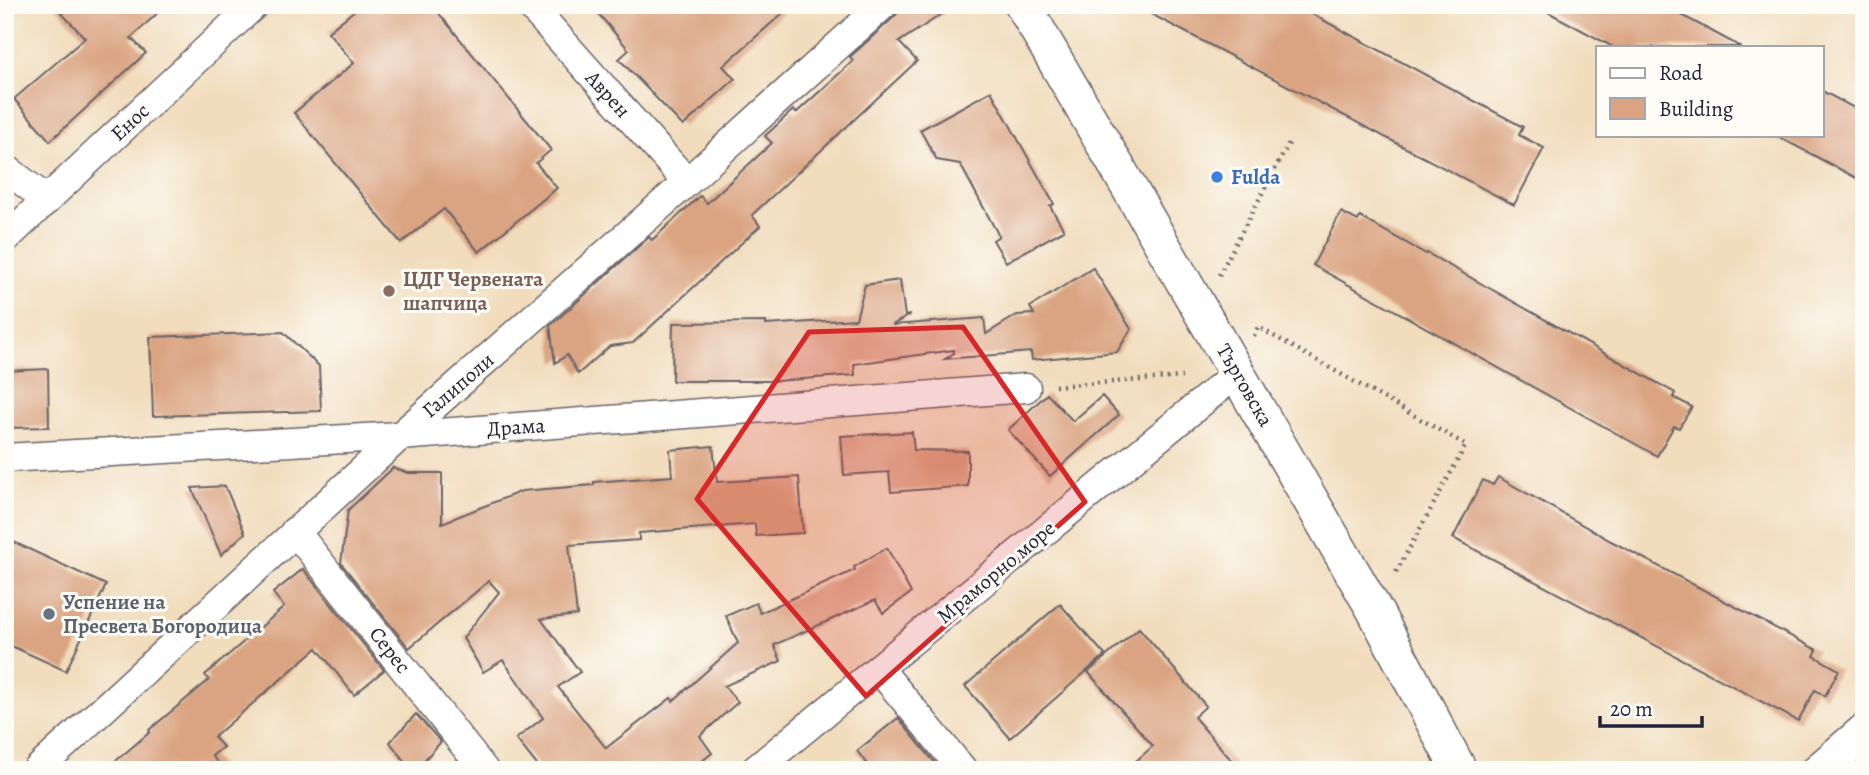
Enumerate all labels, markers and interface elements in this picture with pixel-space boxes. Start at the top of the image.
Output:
legend [1596,46,1824,136]
text: Road [1659,59,1703,87]
street label: Аврен [579,64,637,124]
text: Building [1659,95,1734,123]
street label: Енос [104,97,156,147]
place label: Fulda [1231,163,1281,191]
marker: Fulda [1209,169,1225,185]
place label: ЦДГ Червената шапчица [403,265,543,317]
marker: ЦДГ Червената шапчица [381,283,397,299]
street label: Търговска [1210,338,1280,432]
street label: Галиполи [416,346,500,424]
street label: Драма [486,411,546,443]
street label: Мраморно море [931,514,1061,630]
place label: Успение на Пресвета Богородица [63,588,262,640]
marker: Успение на Пресвета Богородица [41,606,57,622]
street label: Серес [363,621,417,679]
scale bar [1600,684,1701,728]
text: 20 m [1610,695,1653,723]

